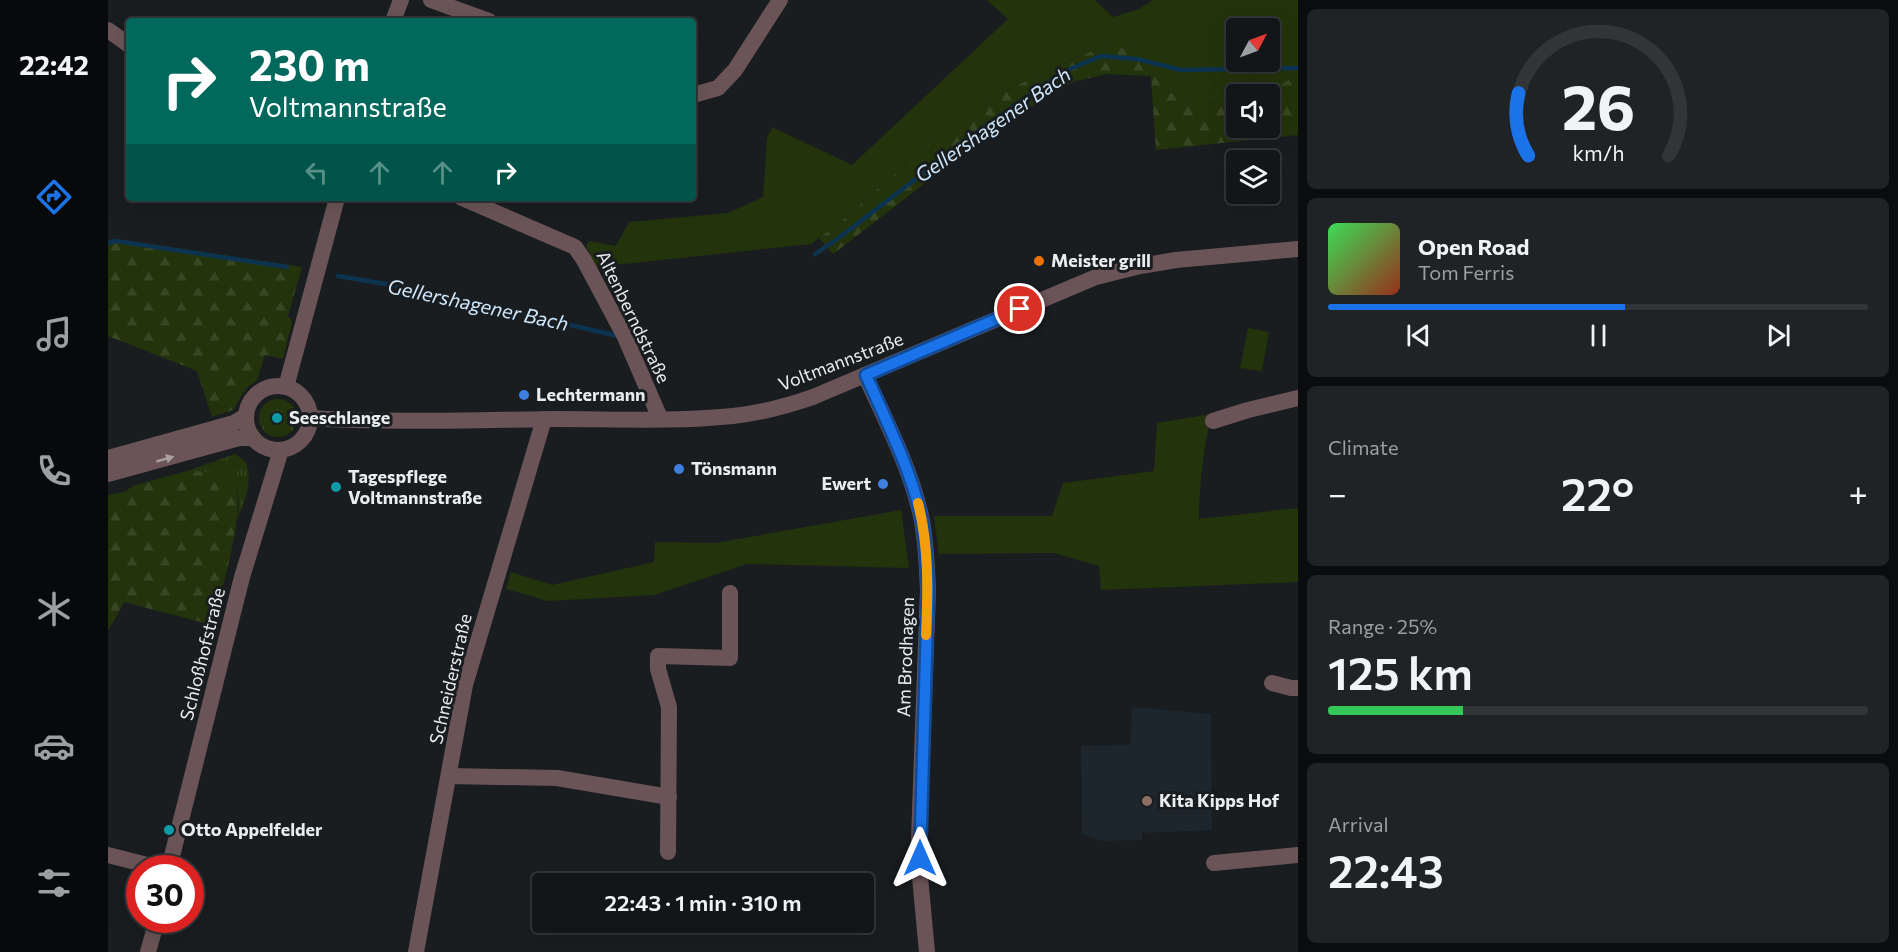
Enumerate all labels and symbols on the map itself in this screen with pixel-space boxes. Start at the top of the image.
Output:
north arrow [1226,18,1280,72]
water label: Gellershagener Bach [910,61,1075,187]
street label: Altenberndstraße [592,247,675,386]
place label: Meister grill [1051,249,1151,271]
marker: Meister grill [1032,254,1046,268]
water label: Gellershagener Bach [386,273,571,335]
pin [994,283,1045,334]
street label: Voltmannstraße [775,327,906,395]
place label: Lechtermann [536,383,646,405]
marker: Lechtermann [517,388,531,402]
place label: Seeschlange [289,406,390,428]
marker: Seeschlange [270,411,284,425]
one-way arrow [155,453,174,463]
place label: Tönsmann [691,457,777,479]
marker: Tönsmann [672,462,686,476]
place label: Tagespflege Voltmannstraße [348,465,482,508]
place label: Ewert [822,472,871,494]
marker: Ewert [876,477,890,491]
marker: Tagespflege Voltmannstraße [329,480,343,494]
street label: Schloßhofstraße [175,585,229,722]
street label: Am Brodhagen [892,596,918,717]
street label: Schneiderstraße [424,611,476,746]
place label: Kita Kipps Hof [1159,789,1280,811]
marker: Kita Kipps Hof [1140,794,1154,808]
place label: Otto Appelfelder [181,818,323,840]
marker: Otto Appelfelder [162,823,176,837]
position arrow [888,826,952,890]
speed limit sign: 30 [126,855,204,933]

